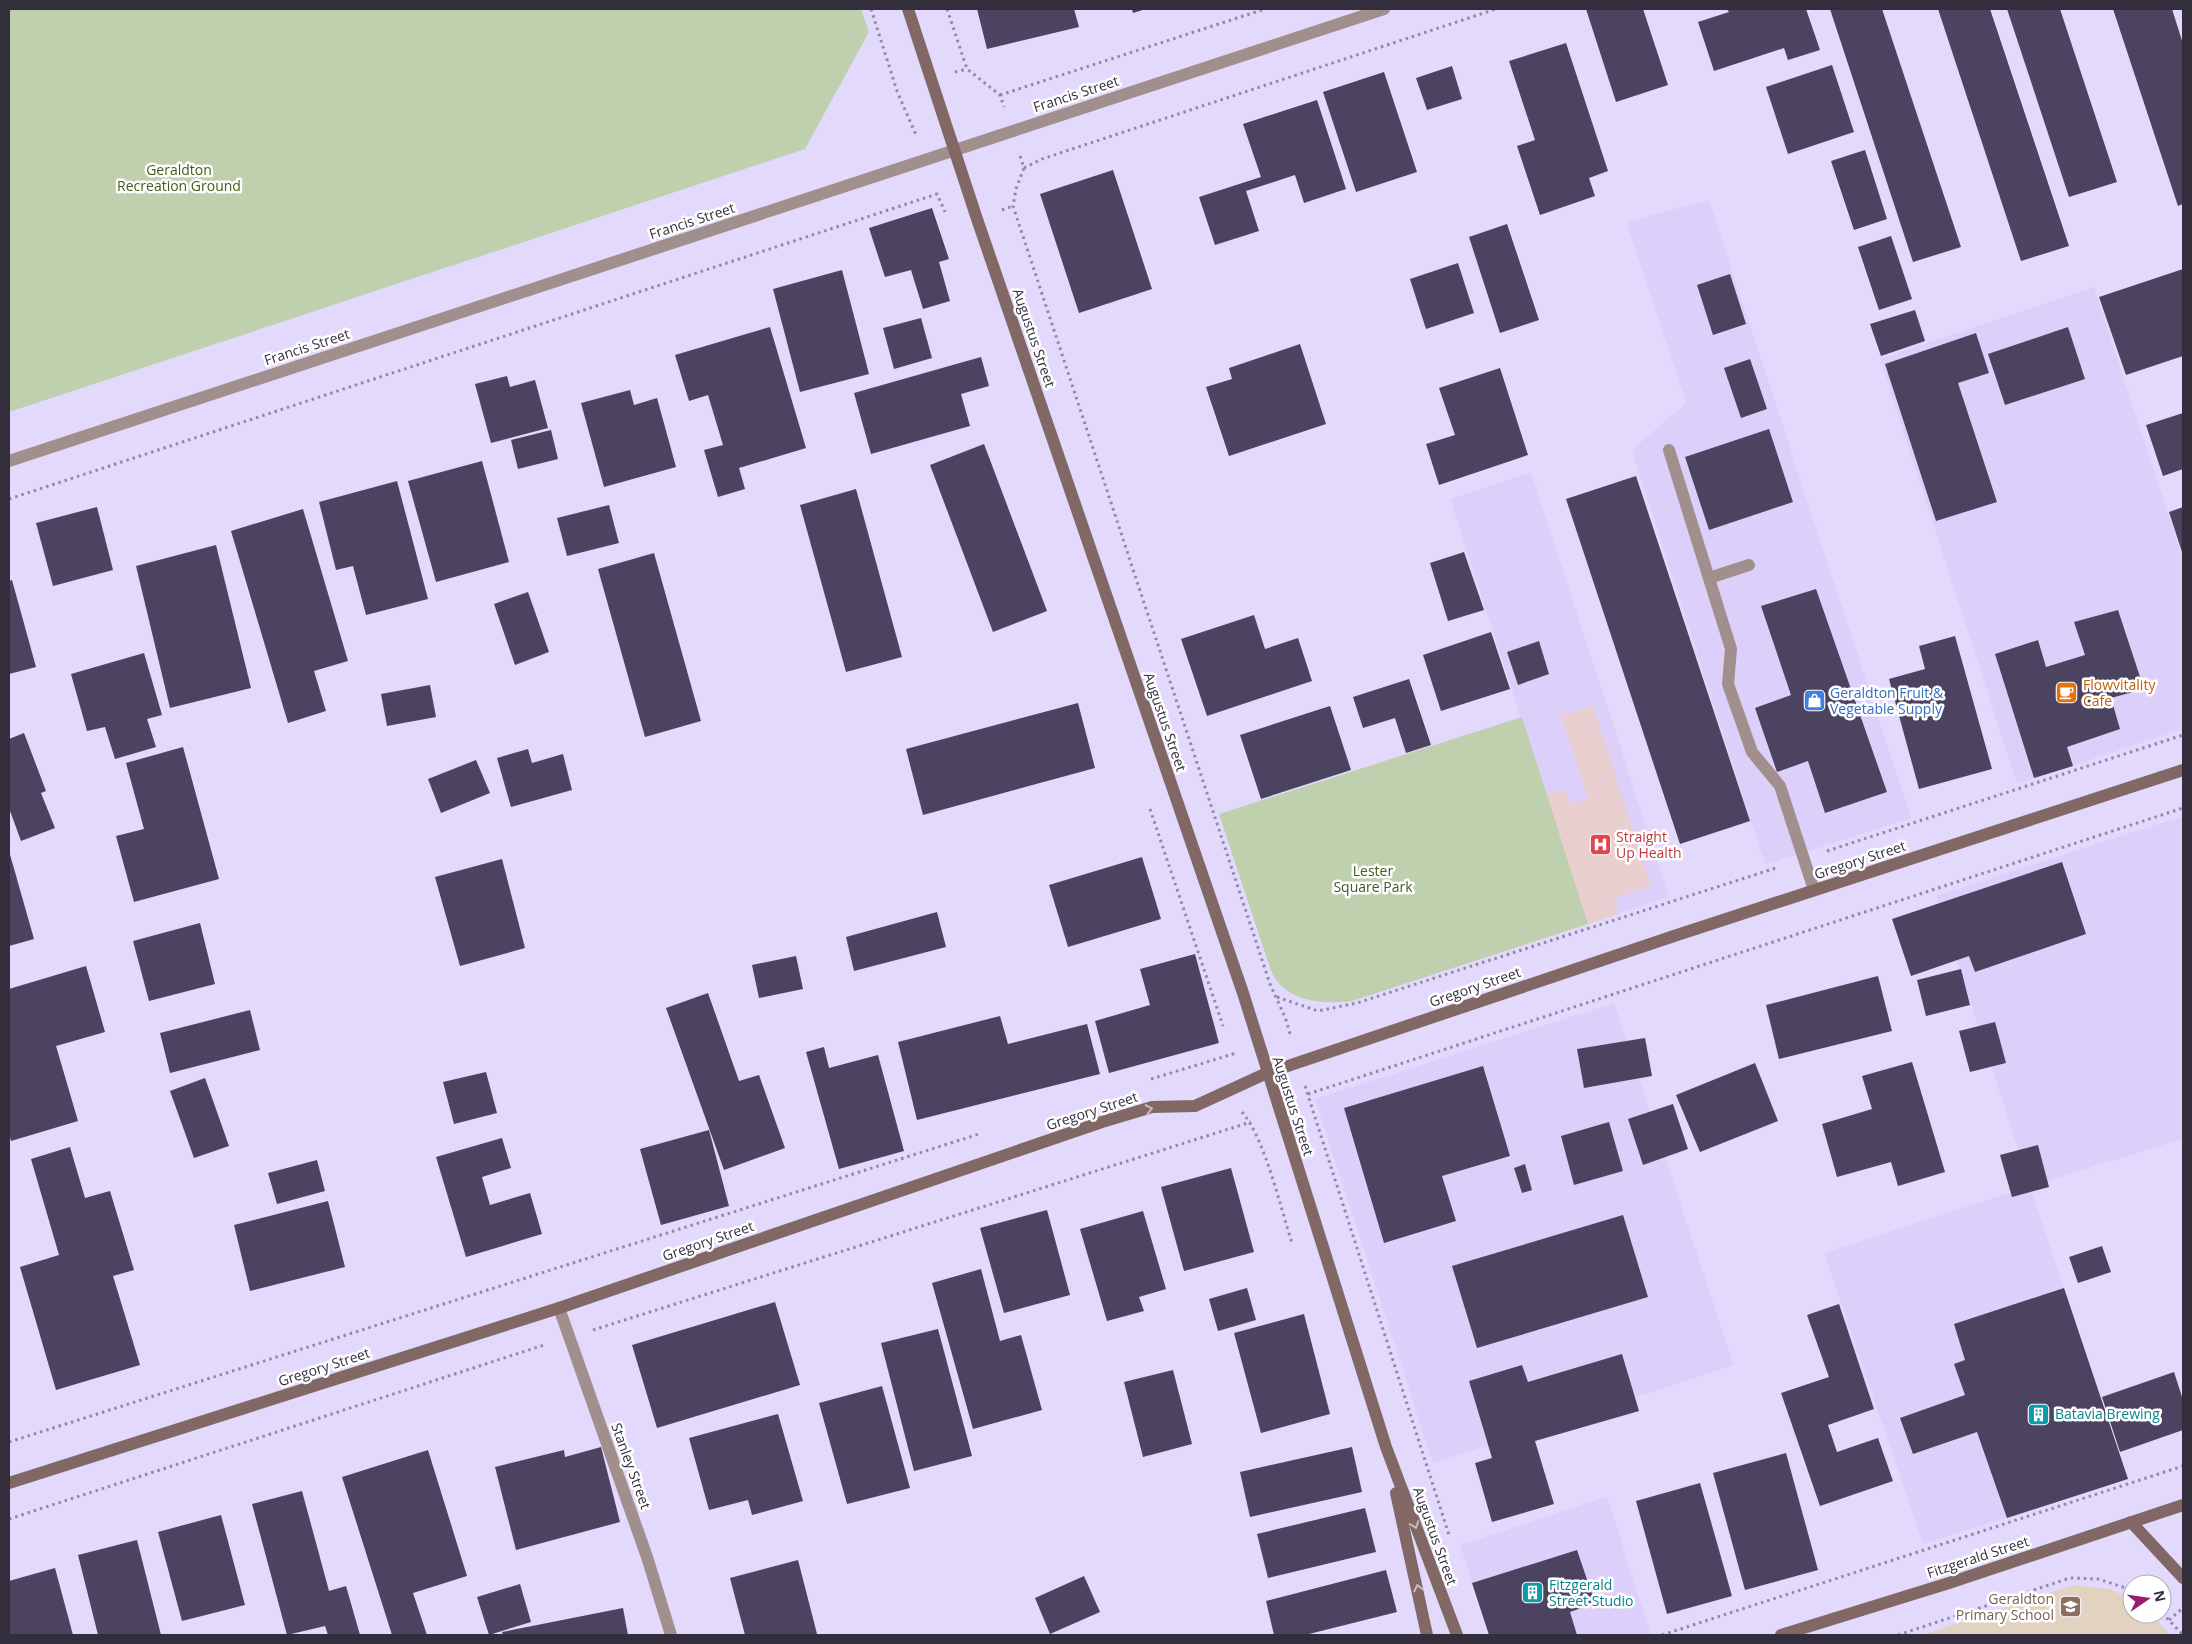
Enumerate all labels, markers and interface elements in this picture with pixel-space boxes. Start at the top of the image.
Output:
street label: Francis Street [1031,71,1121,116]
park label: Geraldton Recreation Ground [117,160,241,195]
street label: Francis Street [647,198,737,243]
street label: Augustus Street [1009,286,1060,390]
street label: Francis Street [262,324,352,369]
street label: Augustus Street [1140,670,1191,774]
place label: Flowvitality Cafe [2083,675,2156,710]
cafe icon: Flowvitality Cafe [2055,681,2079,705]
place label: Geraldton Fruit & Vegetable Supply [1830,683,1944,718]
shop icon: Geraldton Fruit & Vegetable Supply [1802,689,1826,713]
place label: Straight Up Health [1616,827,1681,862]
hospital icon: Straight Up Health [1588,833,1612,857]
street label: Gregory Street [1812,836,1908,883]
park label: Lester Square Park [1333,861,1413,896]
street label: Gregory Street [1427,962,1523,1011]
street label: Augustus Street [1268,1054,1318,1158]
street label: Gregory Street [1044,1087,1140,1134]
one-way arrow [1145,1104,1154,1114]
street label: Gregory Street [660,1216,756,1265]
street label: Gregory Street [276,1343,372,1390]
building icon: Batavia Brewing [2027,1402,2051,1426]
place label: Batavia Brewing [2055,1404,2160,1423]
street label: Stanley Street [607,1420,656,1511]
street label: Augustus Street [1409,1484,1462,1588]
one-way arrow [1409,1520,1419,1529]
street label: Fitzgerald Street [1924,1531,2031,1582]
north arrow [2122,1574,2172,1624]
place label: Fitzgerald Street Studio [1549,1575,1634,1610]
building icon: Fitzgerald Street Studio [1521,1581,1545,1605]
one-way arrow [1413,1583,1423,1592]
text: N [2150,1588,2171,1604]
place label: Geraldton Primary School [1956,1589,2054,1624]
school or university icon: Geraldton Primary School [2058,1595,2082,1619]

